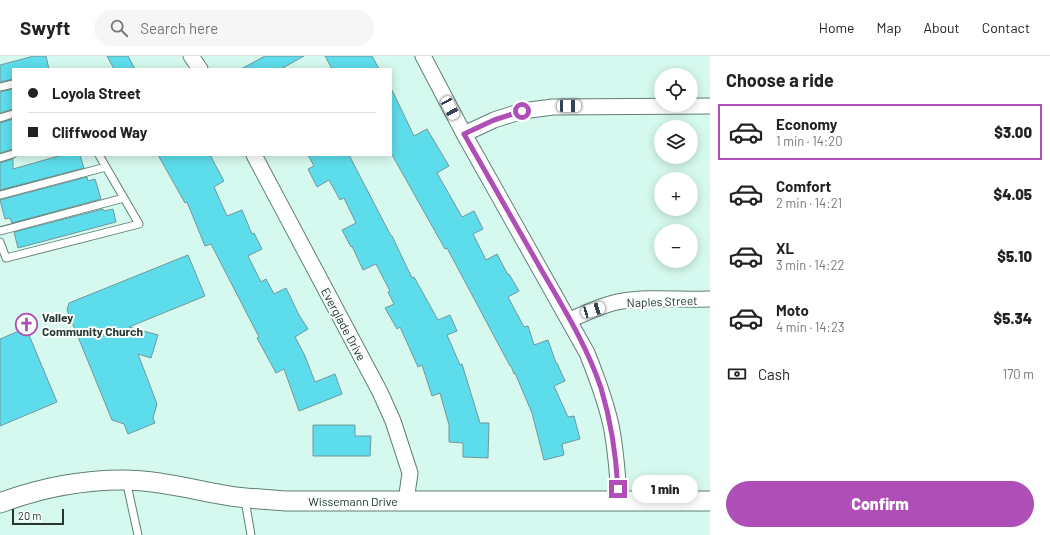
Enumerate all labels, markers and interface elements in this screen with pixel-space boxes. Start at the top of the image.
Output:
search box [94,10,374,46]
text: Swyft [20,16,70,39]
icon: search [108,17,130,39]
text: Search here [140,19,218,37]
text: Home [819,19,855,36]
text: Map [877,19,901,36]
text: About [923,19,960,36]
text: Contact [982,19,1030,36]
map controls [654,68,698,268]
button: locate [654,68,698,112]
text: Choose a ride [726,69,834,91]
text: Loyola Street [52,84,141,102]
car [439,95,461,121]
car [557,100,581,112]
route start [513,102,531,120]
icon: car [728,114,764,150]
text: Economy [776,115,837,133]
button: layers [654,120,698,164]
text: Cliffwood Way [52,123,147,141]
text: $3.00 [994,123,1032,141]
text: 1 min · 14:20 [776,133,843,149]
button: + [654,172,698,216]
icon: car [728,176,764,212]
text: Comfort [776,177,831,195]
text: $4.05 [994,185,1032,203]
text: 2 min · 14:21 [776,195,842,211]
button: − [654,224,698,268]
icon: car [728,238,764,274]
text: XL [776,239,794,257]
text: $5.10 [997,247,1032,265]
text: 3 min · 14:22 [776,257,844,273]
street label: Everglade Drive [319,285,369,363]
street label: Naples Street [626,293,698,309]
icon: car [728,300,764,336]
car [580,301,606,319]
text: Moto [776,301,809,319]
text: $5.34 [994,309,1032,327]
place label: Valley Community Church [42,310,143,338]
church icon: Valley Community Church [13,311,39,337]
text: 4 min · 14:23 [776,319,844,335]
icon: cash [726,363,748,385]
text: Cash [758,365,790,383]
text: 170 m [1003,366,1034,382]
callout: 1 min [632,475,698,503]
route end [609,480,627,498]
text: 1 min [651,481,679,497]
button: Confirm [726,481,1034,527]
street label: Wissemann Drive [308,494,398,508]
scale bar [12,507,64,526]
text: 20 m [18,509,41,522]

